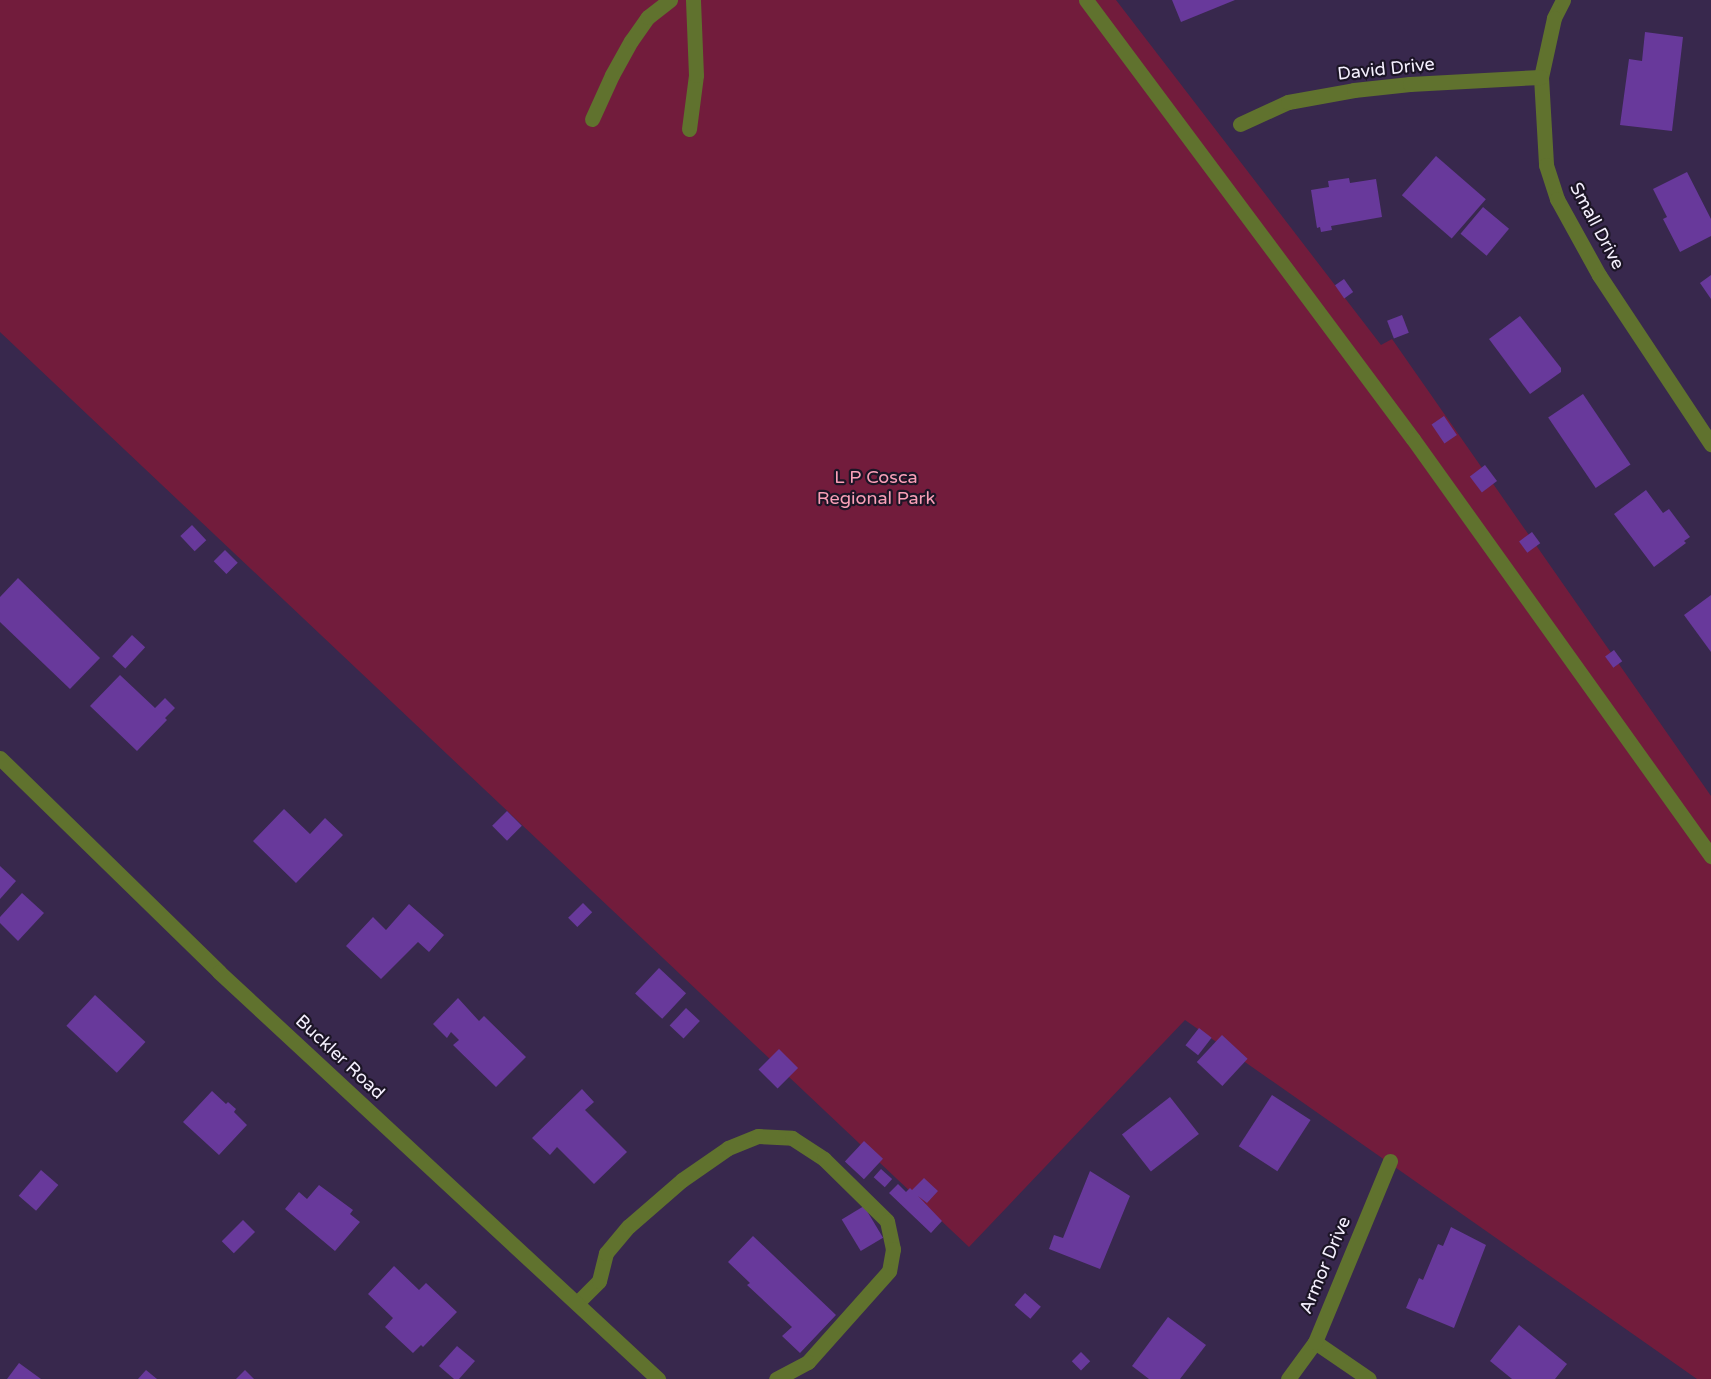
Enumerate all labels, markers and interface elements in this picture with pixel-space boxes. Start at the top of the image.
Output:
street label: David Drive [1336,53,1436,85]
street label: Small Drive [1565,179,1629,273]
park label: L P Cosca Regional Park [817,467,935,510]
street label: Buckler Road [291,1010,389,1104]
street label: Armor Drive [1295,1213,1355,1317]

